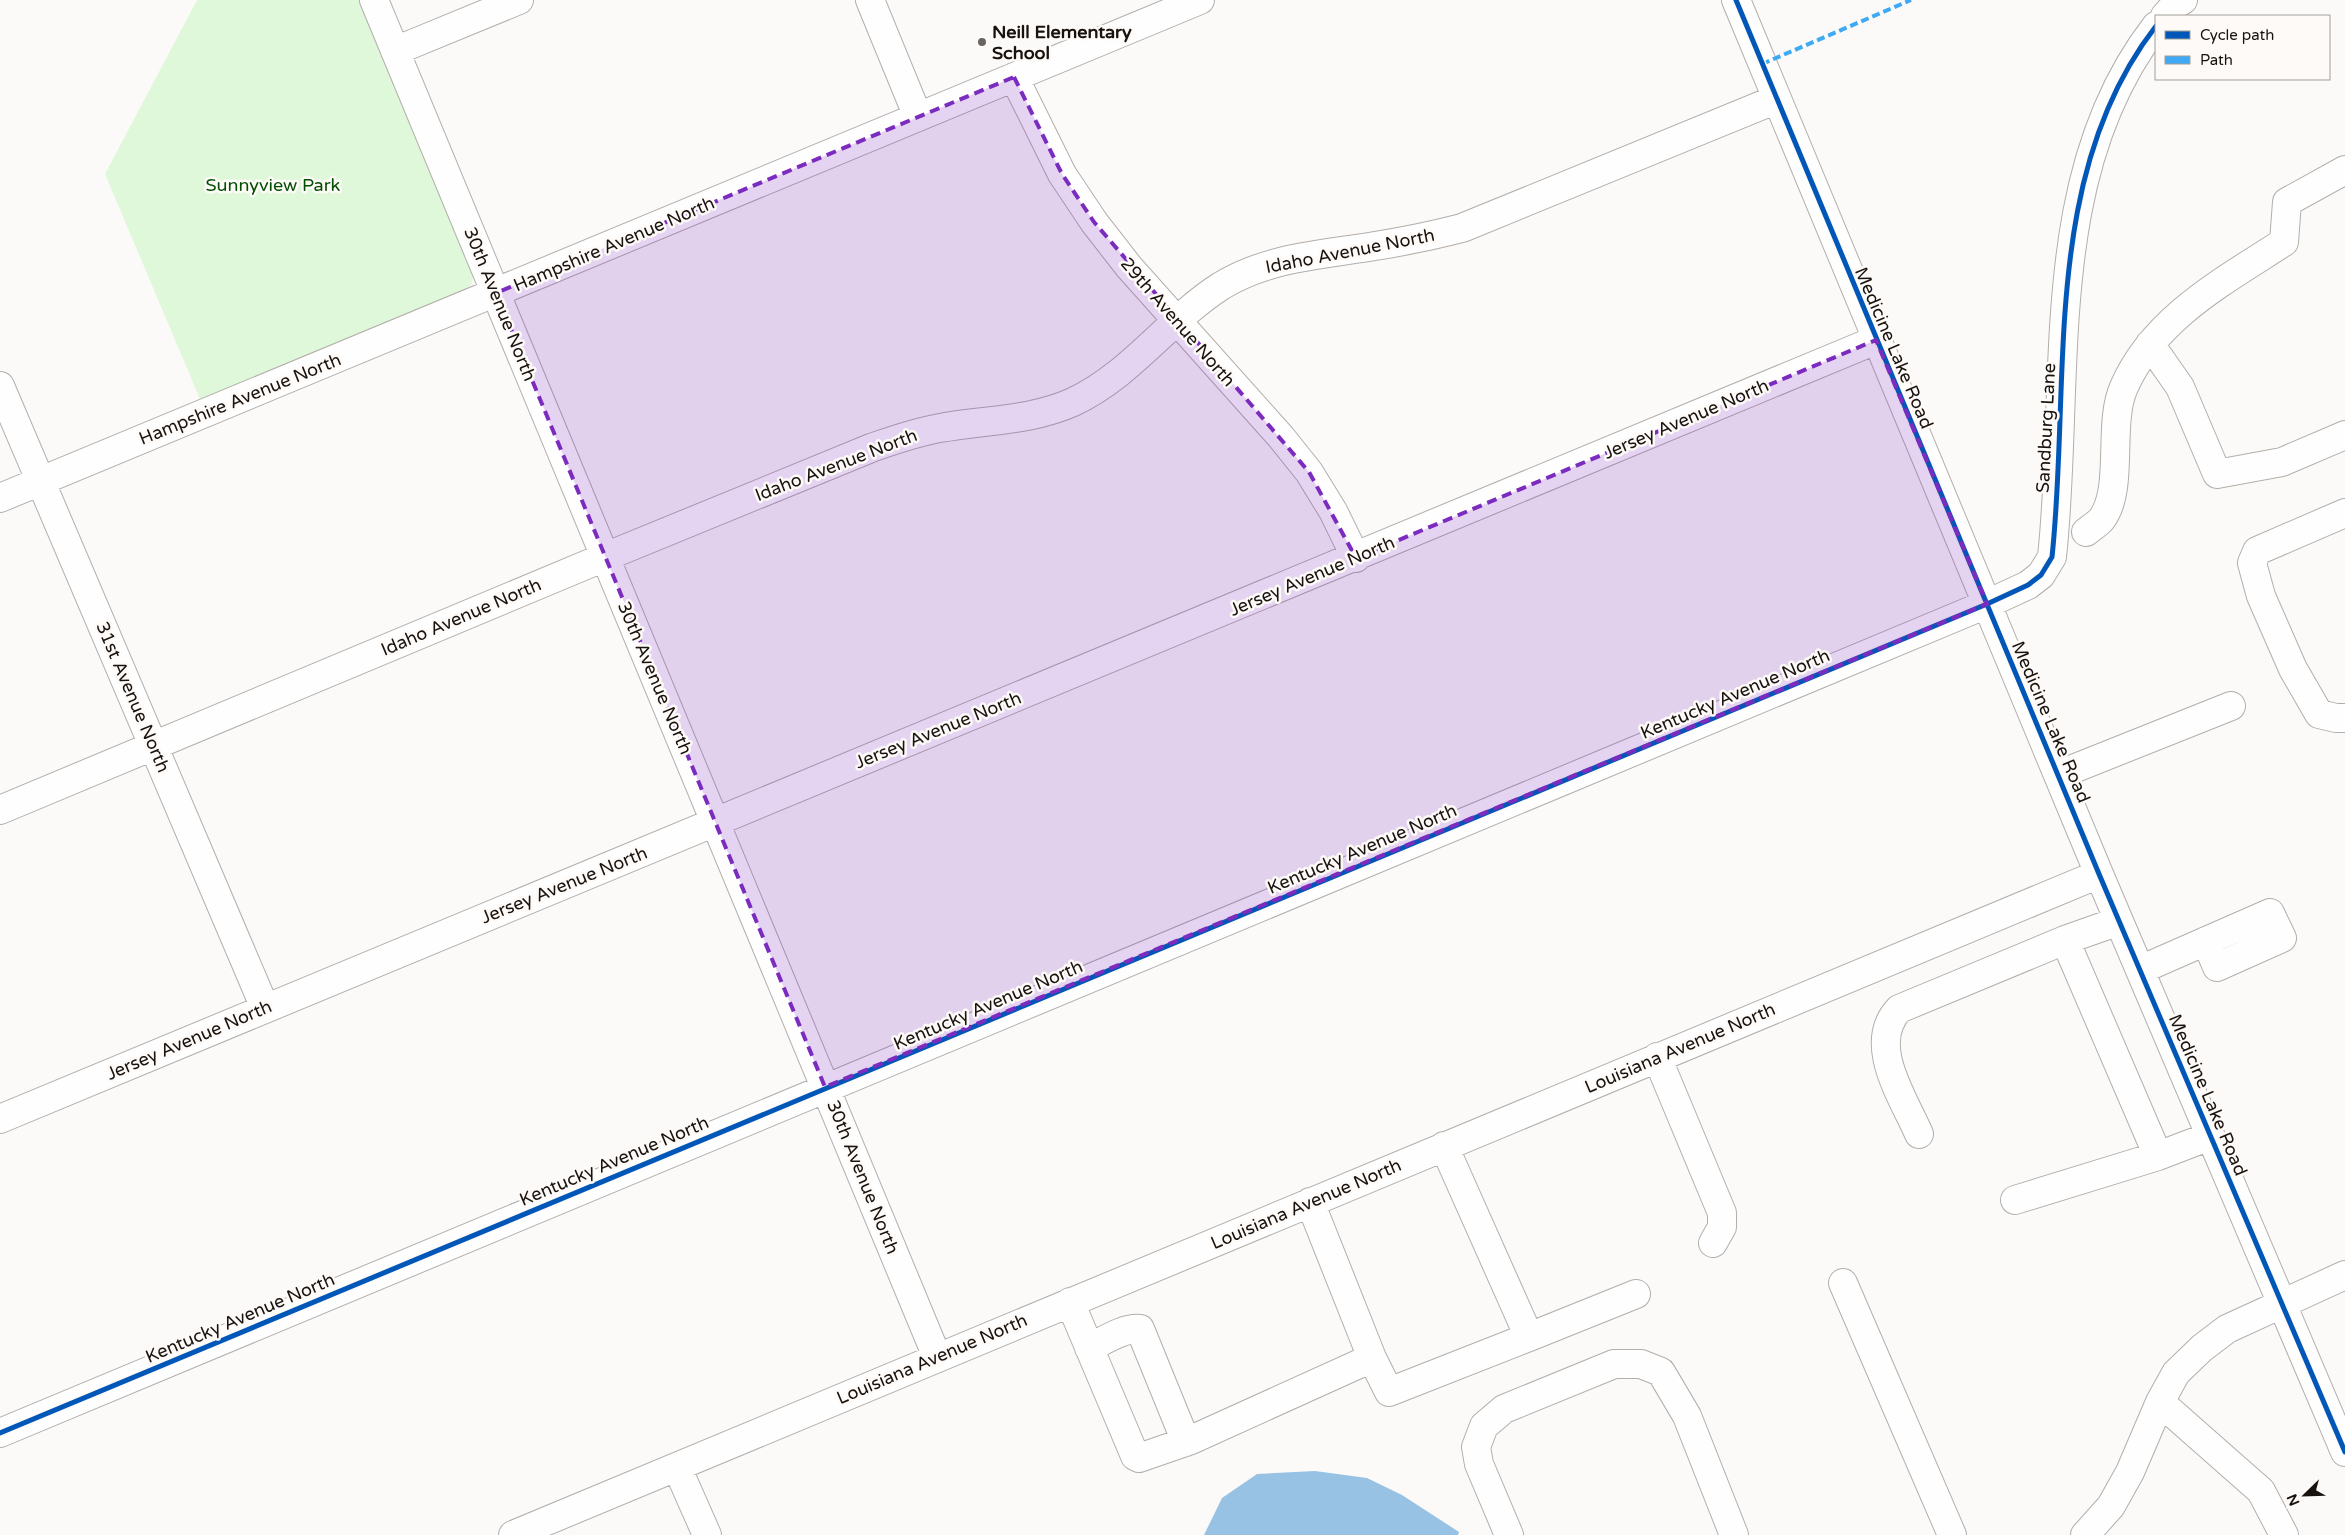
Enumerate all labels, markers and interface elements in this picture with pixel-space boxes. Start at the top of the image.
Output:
legend [2155,15,2330,80]
place label: Neill Elementary School [992,21,1132,64]
text: Cycle path [2200,26,2274,44]
marker: Neill Elementary School [976,36,988,48]
text: Path [2200,51,2233,69]
park label: Sunnyview Park [206,174,341,196]
street label: Hampshire Avenue North [510,192,718,296]
street label: 30th Avenue North [459,224,541,384]
street label: Idaho Avenue North [1264,224,1436,278]
street label: 29th Avenue North [1116,253,1240,391]
street label: Medicine Lake Road [1850,264,1938,432]
street label: Hampshire Avenue North [136,348,344,450]
street label: Sandburg Lane [2032,362,2060,494]
street label: Jersey Avenue North [1600,374,1772,464]
street label: Idaho Avenue North [752,424,920,506]
street label: Jersey Avenue North [1226,531,1398,621]
street label: Idaho Avenue North [378,573,544,661]
street label: 30th Avenue North [613,598,697,758]
street label: 31st Avenue North [91,618,175,776]
street label: Medicine Lake Road [2007,638,2095,806]
street label: Kentucky Avenue North [1637,644,1833,744]
street label: Jersey Avenue North [852,687,1024,773]
street label: Kentucky Avenue North [1264,799,1460,899]
street label: Jersey Avenue North [478,842,650,928]
street label: Kentucky Avenue North [890,955,1086,1055]
street label: Jersey Avenue North [103,995,275,1085]
street label: Louisiana Avenue North [1581,998,1779,1098]
street label: Medicine Lake Road [2164,1011,2252,1179]
street label: 30th Avenue North [822,1097,904,1257]
street label: Kentucky Avenue North [516,1111,712,1211]
street label: Louisiana Avenue North [1207,1154,1405,1254]
street label: Kentucky Avenue North [142,1268,338,1368]
street label: Louisiana Avenue North [833,1309,1031,1409]
north arrow [2280,1470,2330,1520]
text: N [2283,1491,2304,1508]

